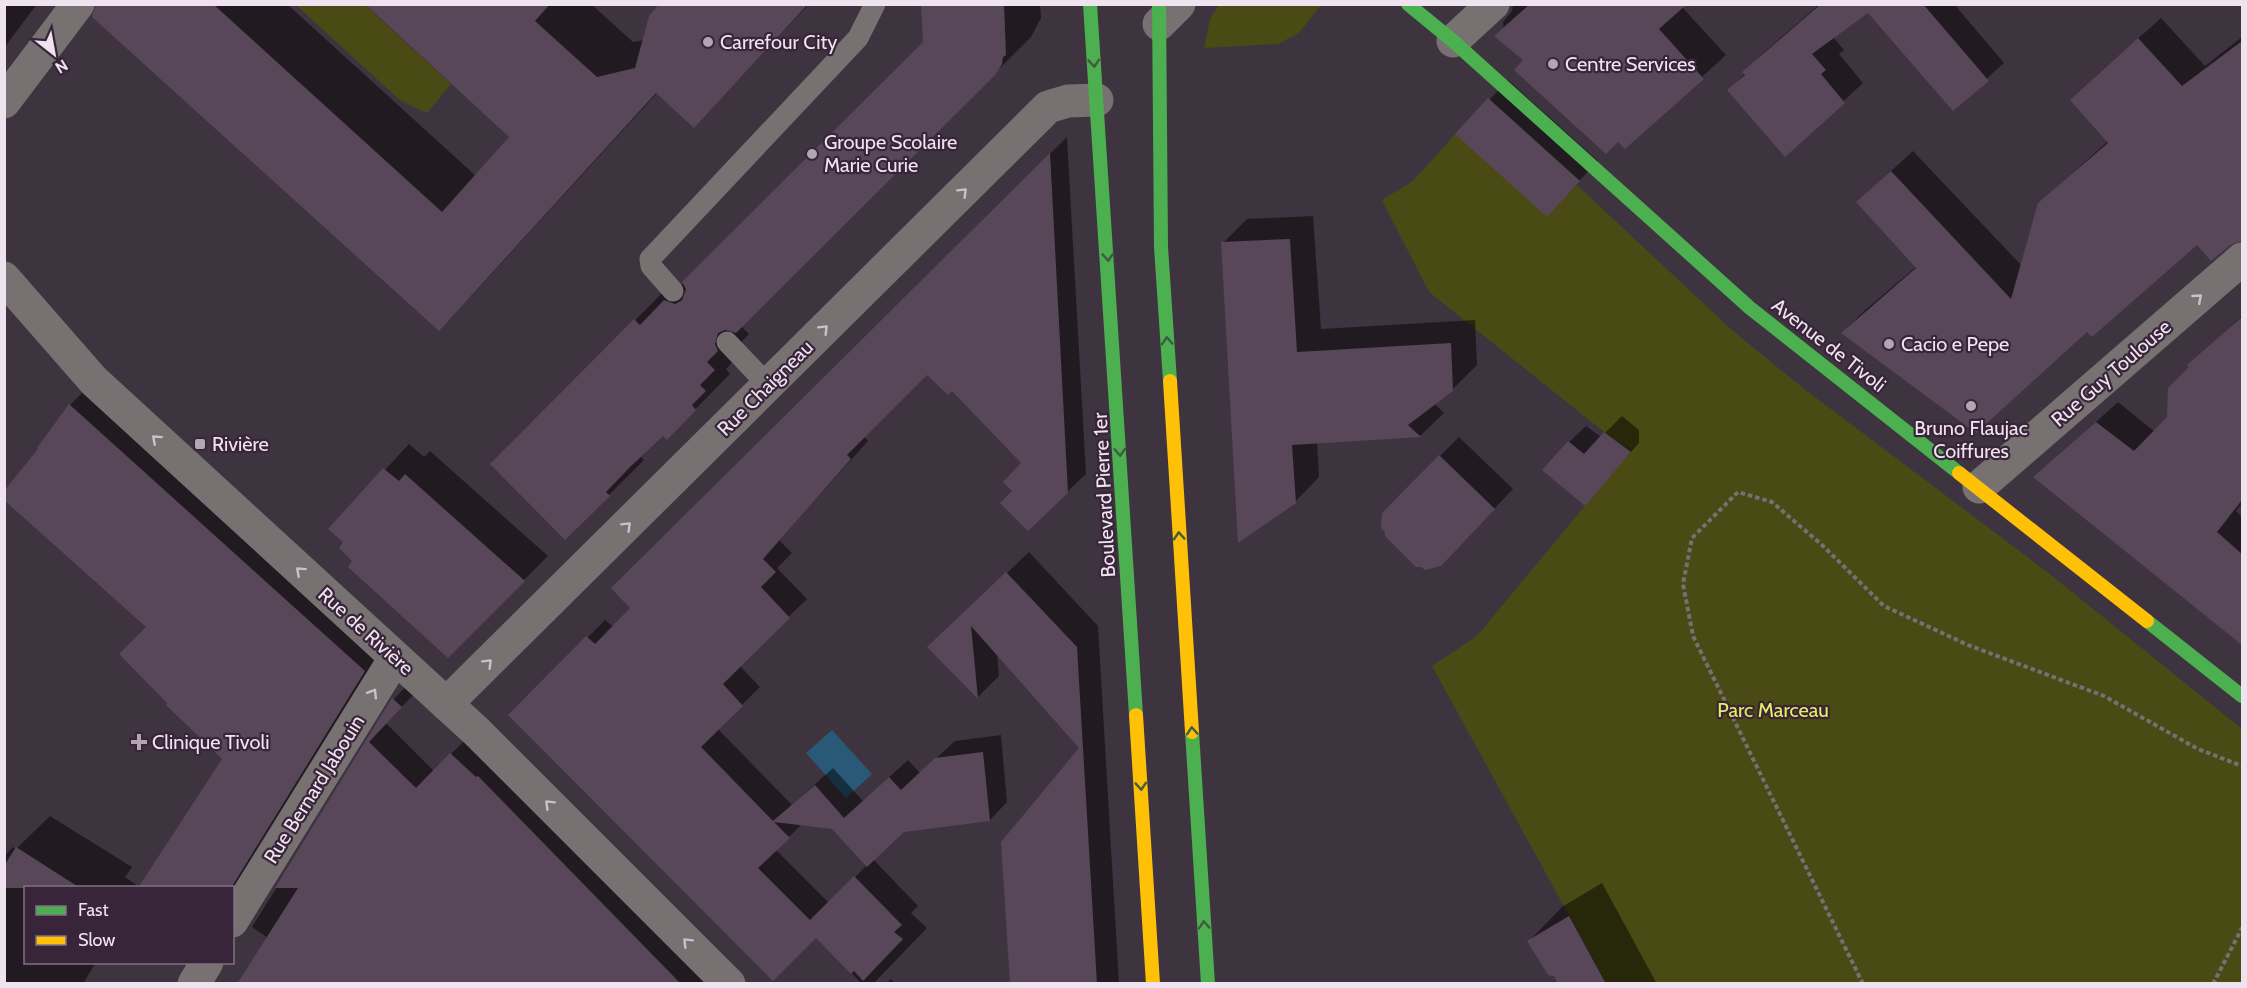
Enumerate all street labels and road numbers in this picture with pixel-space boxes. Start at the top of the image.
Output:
street label: Avenue de Tivoli [1767,293,1891,397]
street label: Rue Guy Toulouse [2046,315,2176,431]
street label: Rue Chaigneau [712,335,818,441]
street label: Boulevard Pierre 1er [1088,411,1120,578]
street label: Rue de Rivière [314,582,418,680]
street label: Rue Bernard Jabouin [259,710,369,868]

